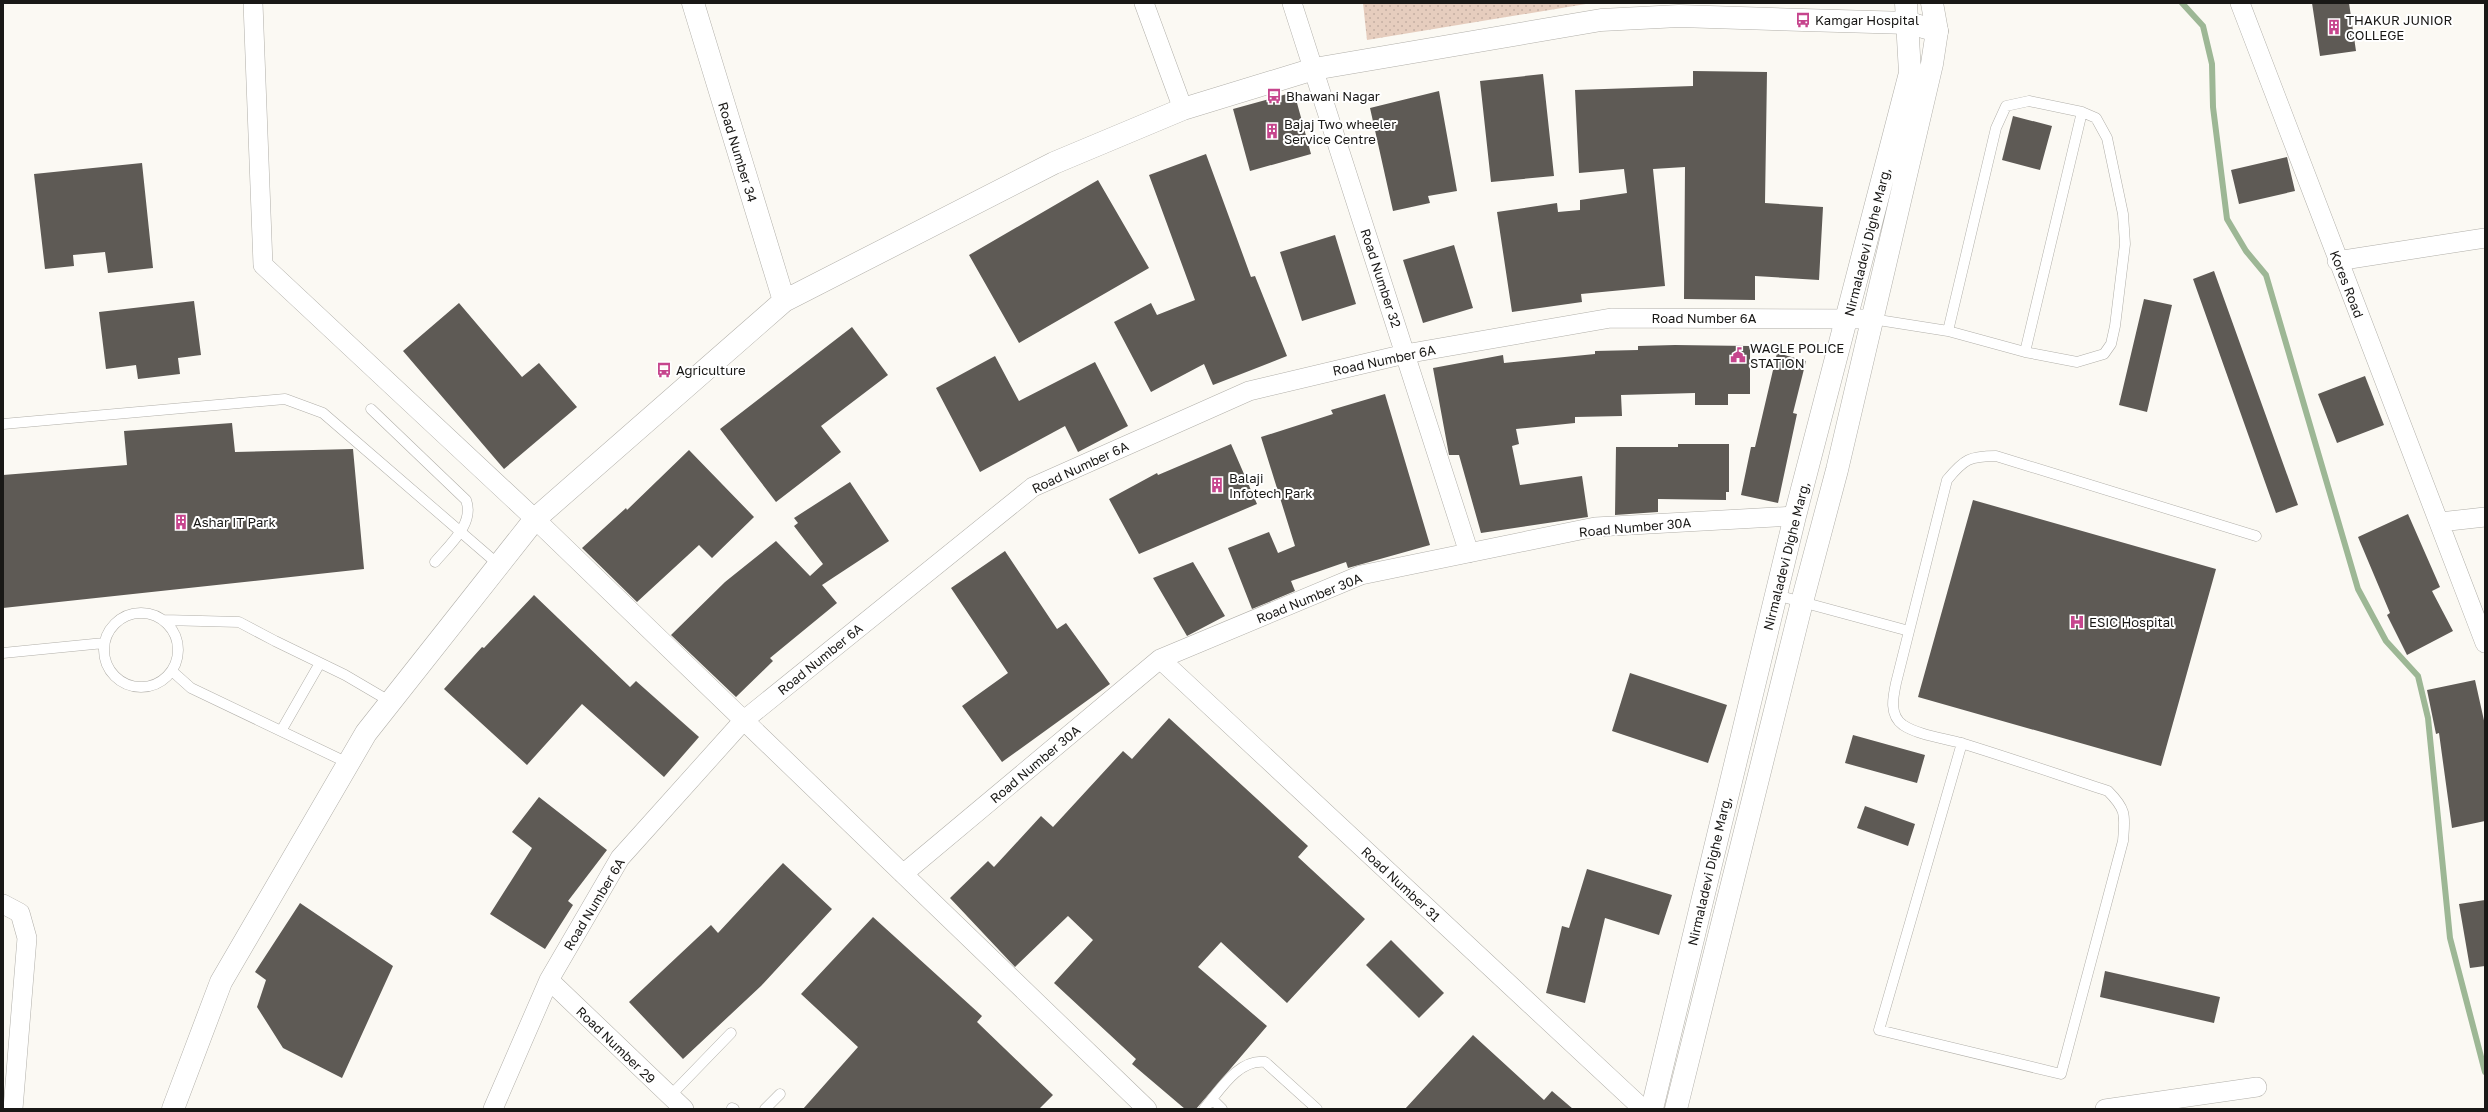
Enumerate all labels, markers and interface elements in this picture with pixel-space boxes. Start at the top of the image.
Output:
bus stop icon: Kamgar Hospital [1794,11,1812,29]
place label: Kamgar Hospital [1815,12,1919,28]
place label: THAKUR JUNIOR COLLEGE [2346,12,2452,43]
building icon: THAKUR JUNIOR COLLEGE [2325,18,2343,36]
bus stop icon: Bhawani Nagar [1265,87,1283,105]
place label: Bhawani Nagar [1286,88,1380,104]
street label: Road Number 34 [715,100,761,204]
place label: Bajaj Two wheeler Service Centre [1284,116,1396,147]
building icon: Bajaj Two wheeler Service Centre [1263,122,1281,140]
street label: Nirmaladevi Dighe Marg, [1841,166,1893,318]
street label: Road Number 32 [1357,226,1405,330]
street label: Kores Road [2327,248,2367,320]
street label: Road Number 6A [1652,310,1757,326]
place label: WAGLE POLICE STATION [1750,340,1844,371]
street label: Road Number 6A [1331,341,1437,379]
public building icon: WAGLE POLICE STATION [1729,346,1747,364]
bus stop icon: Agriculture [655,361,673,379]
place label: Agriculture [676,362,746,378]
street label: Road Number 6A [1029,437,1131,496]
place label: Balaji Infotech Park [1229,470,1313,501]
building icon: Balaji Infotech Park [1208,476,1226,494]
street label: Nirmaladevi Dighe Marg, [1760,480,1812,632]
building icon: Ashar IT Park [172,513,190,531]
place label: Ashar IT Park [193,514,276,530]
street label: Road Number 30A [1578,514,1692,540]
street label: Road Number 30A [1254,569,1364,627]
hospital icon: ESIC Hospital [2068,613,2086,631]
place label: ESIC Hospital [2089,614,2174,630]
street label: Road Number 6A [774,620,866,698]
street label: Road Number 30A [987,722,1083,806]
street label: Nirmaladevi Dighe Marg, [1684,795,1734,947]
street label: Road Number 31 [1358,843,1444,925]
street label: Road Number 6A [560,855,628,953]
street label: Road Number 29 [573,1003,659,1087]

